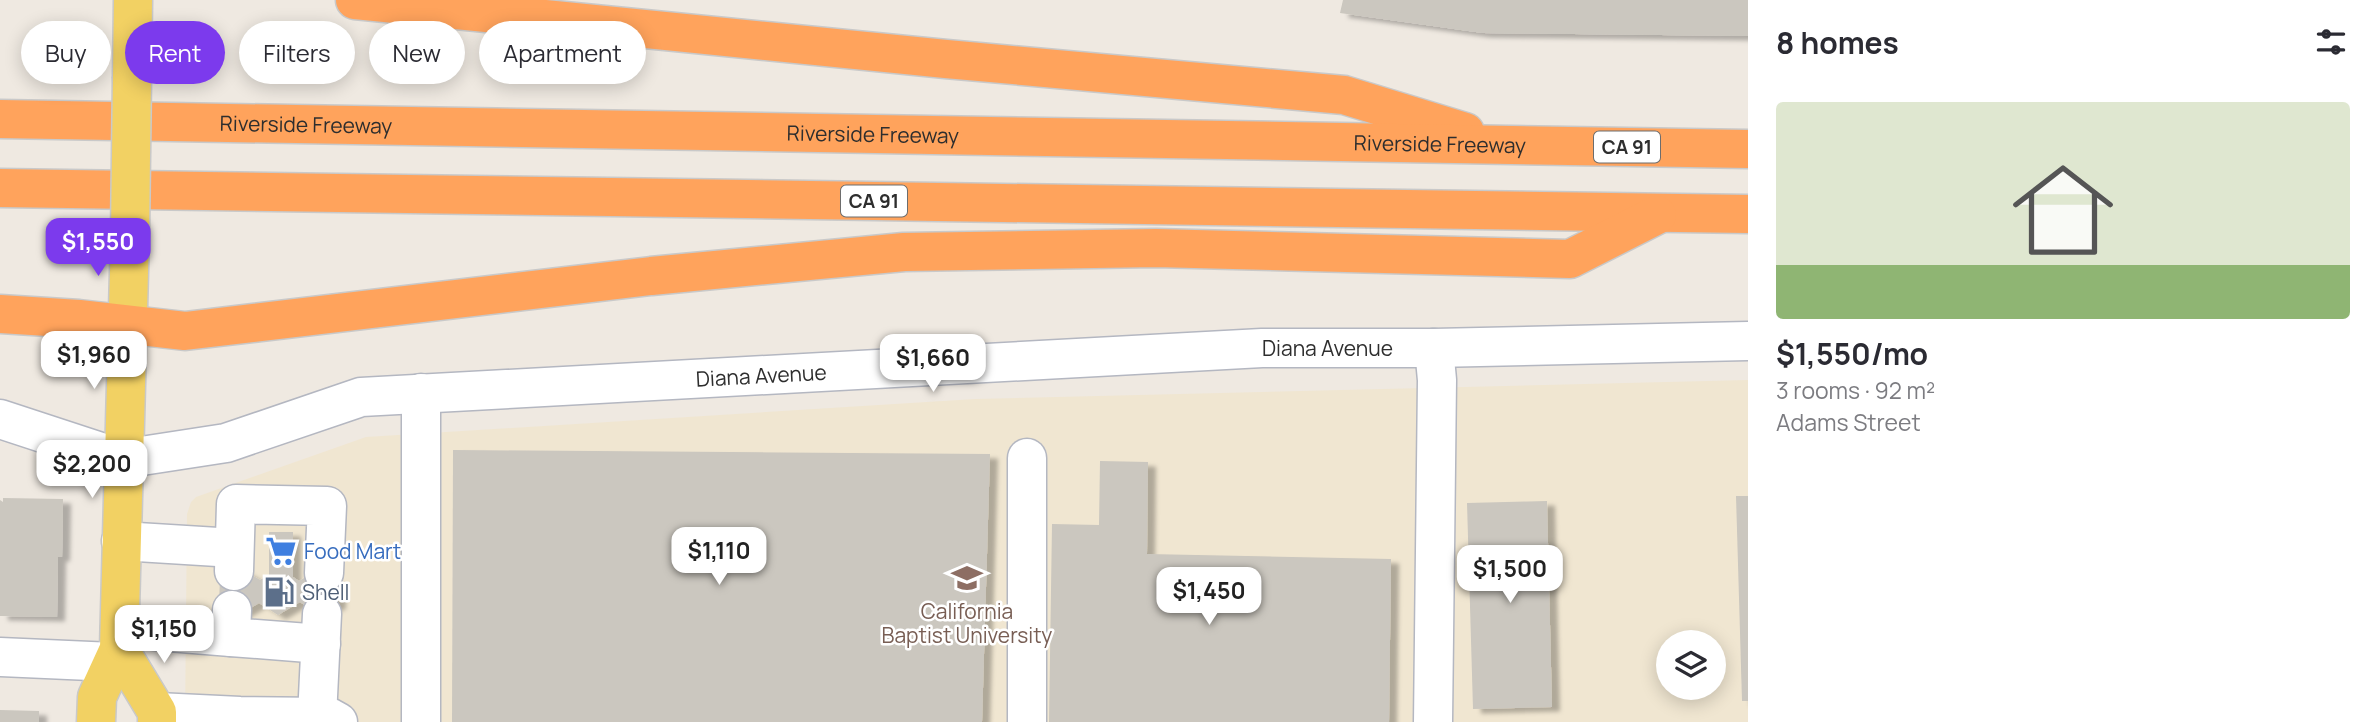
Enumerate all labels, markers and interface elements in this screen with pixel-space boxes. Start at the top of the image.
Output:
chip: Buy [21,21,111,84]
chip: Rent [125,21,225,84]
chip: Filters [239,21,355,84]
chip: New [369,21,465,84]
chip: Apartment [479,21,646,84]
text: 8 homes [1776,22,1899,63]
icon: filters [2312,23,2350,61]
street label: Riverside Freeway [220,109,392,140]
street label: Riverside Freeway [786,119,959,149]
street label: Riverside Freeway [1353,128,1526,159]
road number: CA 91 [1594,132,1660,162]
icon: home [2000,147,2126,273]
road number: CA 91 [841,186,907,216]
pin: $1,550 [41,218,155,278]
text: $1,550 [62,225,134,257]
pin: $1,960 [37,332,151,391]
text: $1,550/mo [1776,333,1928,374]
pin: $1,660 [876,334,990,394]
street label: Diana Avenue [1262,334,1393,362]
text: $1,960 [57,338,131,370]
text: $1,660 [896,341,970,373]
street label: Diana Avenue [695,358,827,393]
text: 3 rooms · 92 m² [1776,374,1935,406]
text: Adams Street [1776,406,1921,438]
pin: $2,200 [35,440,149,500]
text: $2,200 [52,447,132,479]
pin: $1,110 [662,528,776,587]
supermarket icon: Food Mart [264,534,298,568]
text: $1,110 [687,534,751,566]
place label: Food Mart [304,537,401,565]
pin: $1,500 [1453,546,1567,605]
text: $1,500 [1473,552,1547,584]
school or university icon: California Baptist University [950,561,984,595]
pin: $1,450 [1152,568,1266,627]
text: $1,450 [1172,574,1246,606]
fuel station icon: Shell [262,575,296,609]
place label: Shell [302,578,350,606]
place label: California Baptist University [882,597,1052,649]
pin: $1,150 [107,606,221,665]
text: $1,150 [131,612,197,644]
map controls [1656,630,1726,700]
button: layers [1656,630,1726,700]

